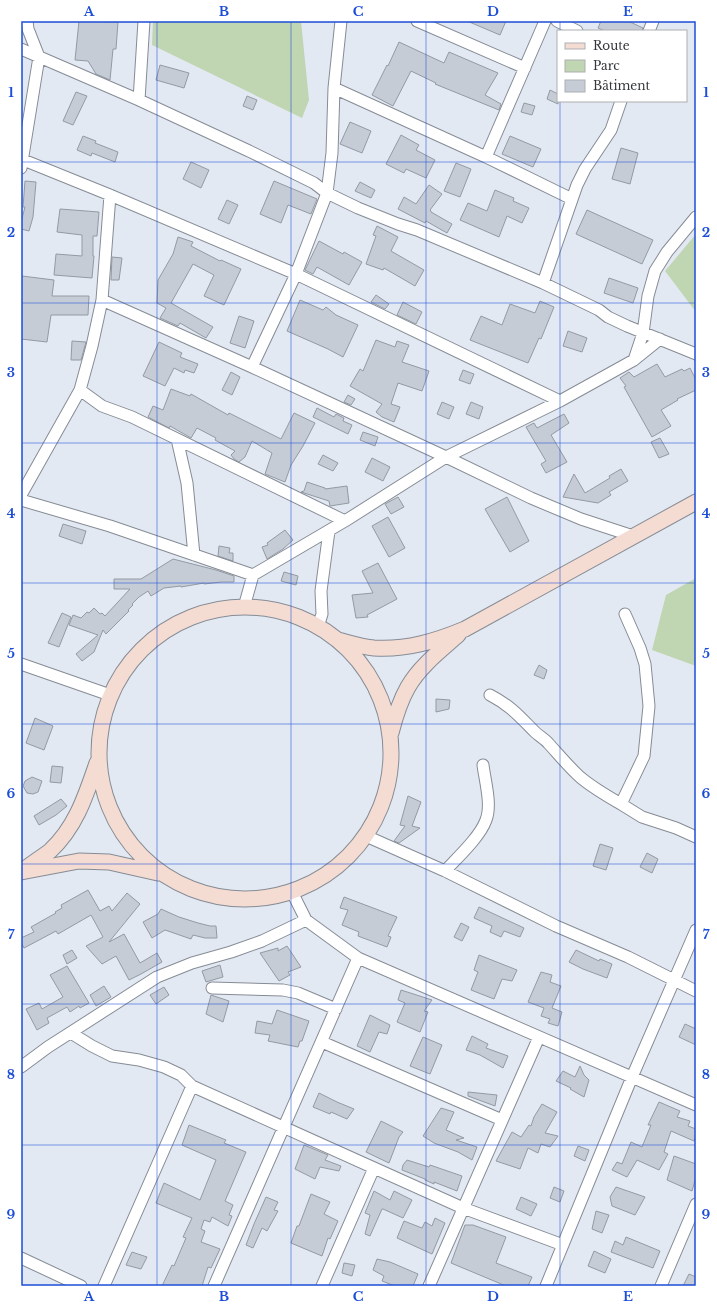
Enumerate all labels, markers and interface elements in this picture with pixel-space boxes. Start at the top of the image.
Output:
text: A [83,3,95,20]
text: B [219,3,229,20]
text: C [353,3,364,20]
text: D [487,3,499,20]
text: E [623,3,633,20]
legend [557,30,687,102]
text: Route [593,38,630,53]
text: Parc [593,58,620,73]
text: Bâtiment [593,78,651,93]
text: 1 [8,84,14,101]
text: 1 [703,84,709,101]
text: 2 [7,224,15,241]
text: 2 [702,224,710,241]
text: 3 [7,364,15,381]
text: 3 [702,364,710,381]
text: 4 [7,505,16,522]
text: 4 [702,505,711,522]
text: 5 [7,645,15,662]
text: 5 [702,645,710,662]
text: 6 [7,785,16,802]
text: 6 [702,785,711,802]
text: 7 [8,926,15,943]
text: 7 [703,926,710,943]
text: 8 [7,1066,15,1083]
text: 8 [702,1066,710,1083]
text: 9 [7,1206,16,1223]
text: 9 [702,1206,711,1223]
text: A [83,1288,95,1305]
text: B [219,1288,229,1305]
text: C [353,1288,364,1305]
text: D [487,1288,499,1305]
text: E [623,1288,633,1305]

